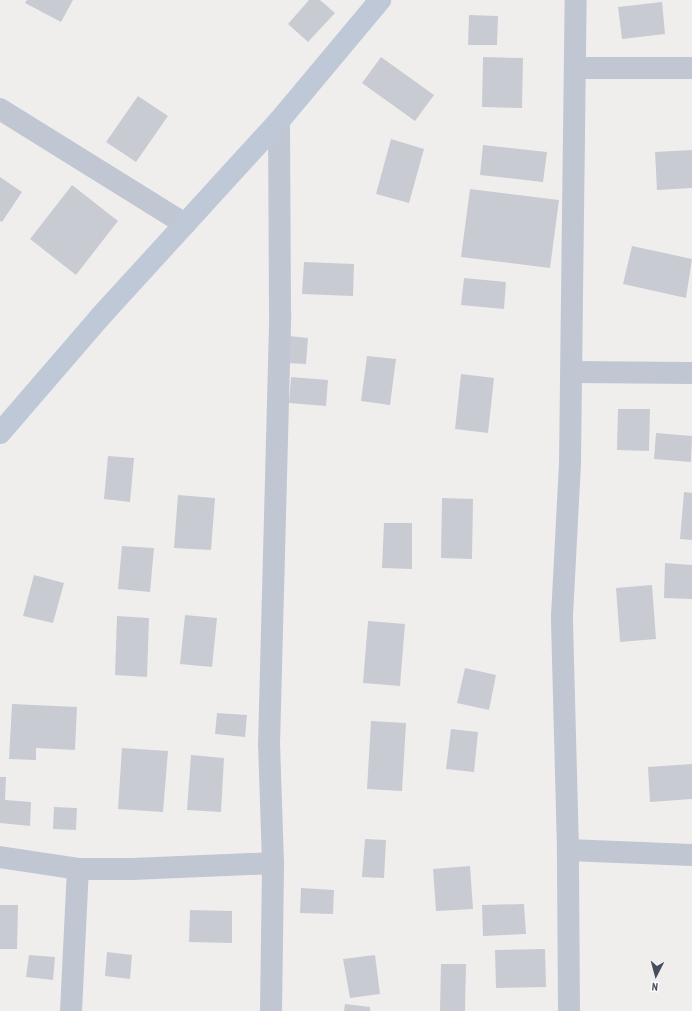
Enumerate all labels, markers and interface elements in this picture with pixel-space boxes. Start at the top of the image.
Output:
north arrow [636,955,676,995]
text: N [651,980,658,994]

